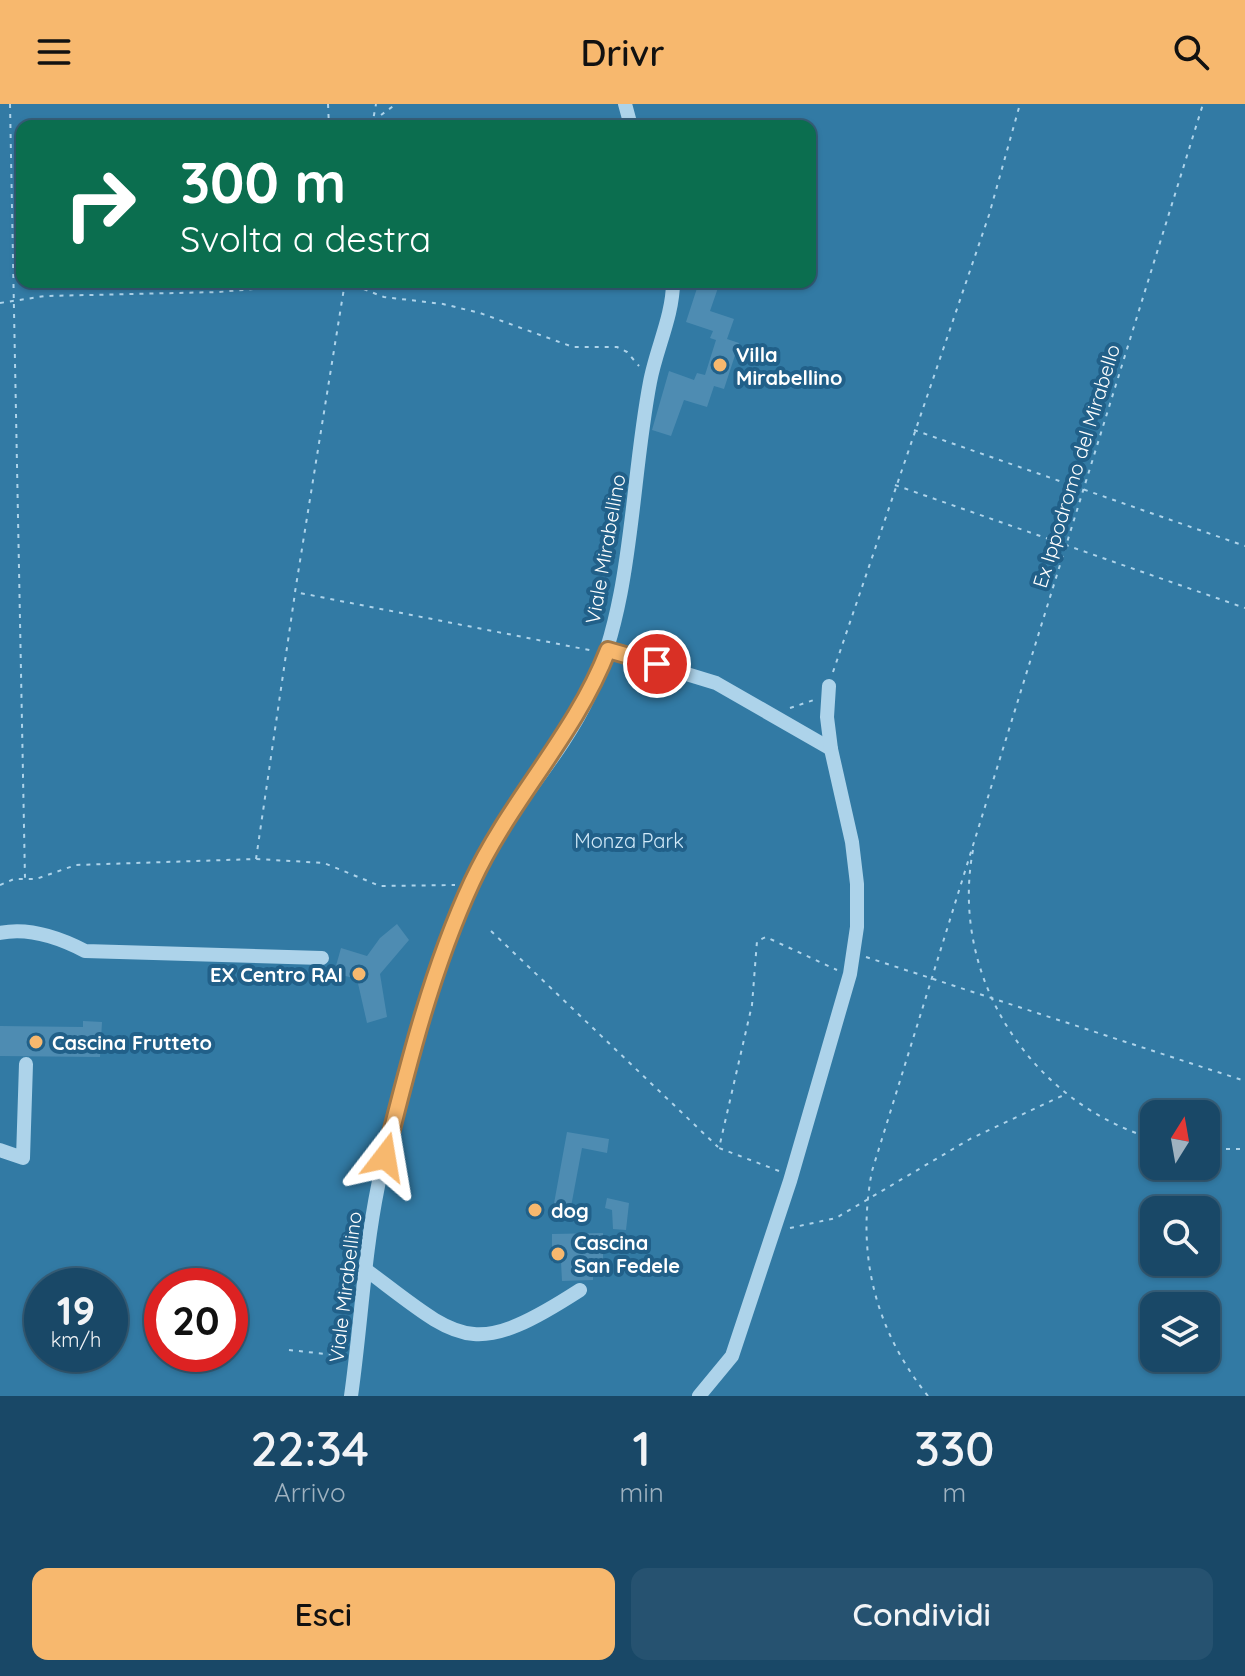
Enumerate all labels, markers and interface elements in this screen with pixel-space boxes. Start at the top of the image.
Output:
icon: menu [32,30,76,74]
text: Drivr [581,30,664,75]
icon: search [1169,30,1213,74]
text: 300 m [180,147,346,217]
icon: right [48,152,152,256]
text: Svolta a destra [180,216,431,261]
street label: Ex Ippodromo del Mirabello [1027,341,1125,591]
place label: Villa Mirabellino [736,342,842,390]
marker: Villa Mirabellino [711,356,729,374]
street label: Viale Mirabellino [580,472,630,626]
pin [623,630,691,698]
icon: arrive [635,642,679,686]
park label: Monza Park [574,828,684,853]
place label: EX Centro RAI [210,962,343,987]
marker: EX Centro RAI [350,965,368,983]
place label: Cascina Frutteto [52,1030,212,1055]
marker: Cascina Frutteto [27,1033,45,1051]
north arrow [1140,1100,1220,1180]
map controls [1140,1100,1220,1372]
position arrow [343,1115,427,1199]
button: search [1140,1196,1220,1276]
place label: dog [551,1198,589,1223]
marker: dog [526,1201,544,1219]
street label: Viale Mirabellino [323,1210,367,1364]
place label: Cascina San Fedele [574,1230,680,1278]
marker: Cascina San Fedele [549,1245,567,1263]
speed limit sign: 20 [144,1268,248,1372]
text: 19 [57,1285,95,1335]
button: layers [1140,1292,1220,1372]
text: km/h [51,1327,101,1352]
text: 22:34 [250,1418,369,1478]
text: 1 [632,1418,651,1478]
text: 330 [914,1418,995,1478]
text: Arrivo [274,1476,346,1509]
text: min [620,1476,664,1509]
text: m [943,1476,966,1509]
button: Esci [32,1568,615,1660]
button: Condividi [631,1568,1213,1660]

